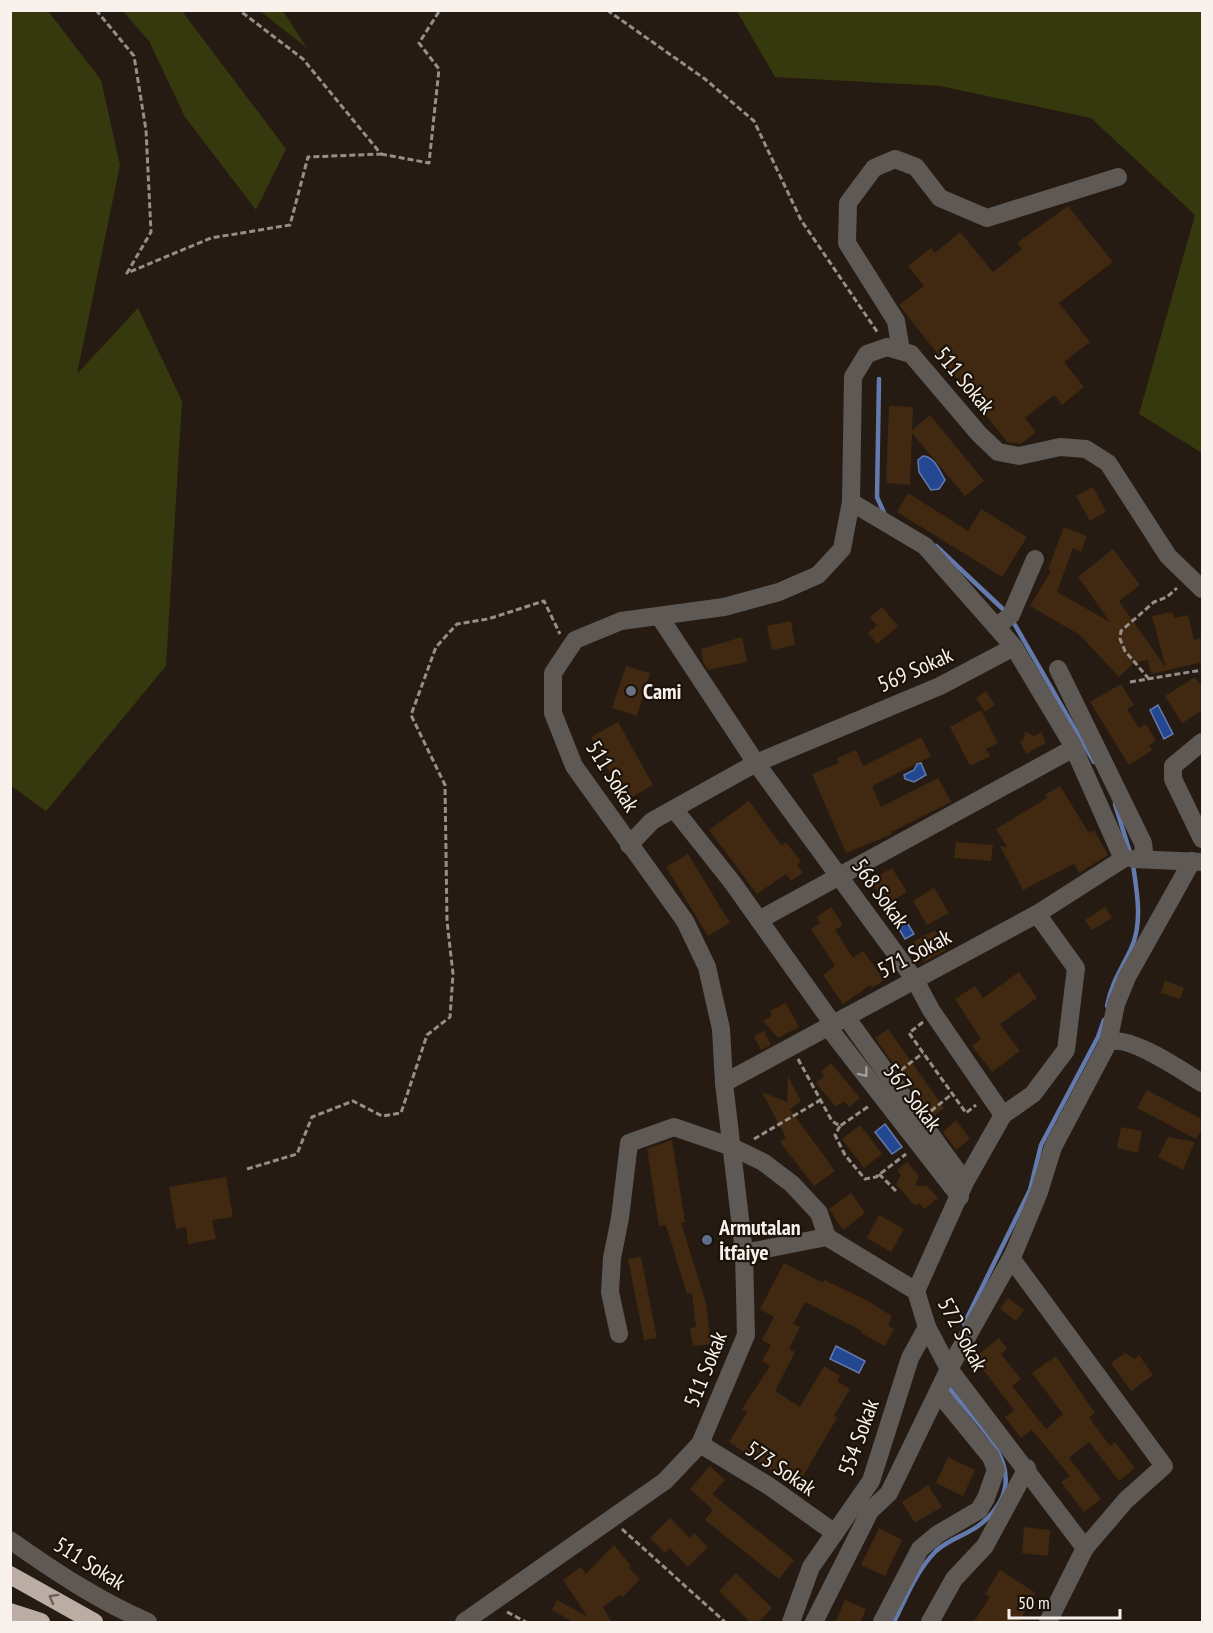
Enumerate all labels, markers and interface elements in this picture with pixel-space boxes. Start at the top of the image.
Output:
street label: 511 Sokak [929,341,1001,420]
street label: 569 Sokak [873,640,957,698]
place label: Cami [643,677,682,705]
marker: Cami [624,684,638,698]
street label: 511 Sokak [580,735,646,817]
street label: 568 Sokak [846,853,916,934]
street label: 571 Sokak [872,922,956,984]
street label: 567 Sokak [878,1058,948,1137]
one-way arrow [857,1066,868,1077]
place label: Armutalan İtfaiye [718,1213,801,1266]
marker: Armutalan İtfaiye [700,1233,714,1247]
street label: 572 Sokak [932,1292,994,1376]
street label: 511 Sokak [677,1327,733,1411]
street label: 554 Sokak [831,1395,885,1479]
street label: 573 Sokak [740,1434,822,1502]
street label: 511 Sokak [49,1530,131,1596]
scale bar [1009,1582,1120,1620]
text: 50 m [1018,1591,1050,1614]
one-way arrow [49,1594,59,1605]

